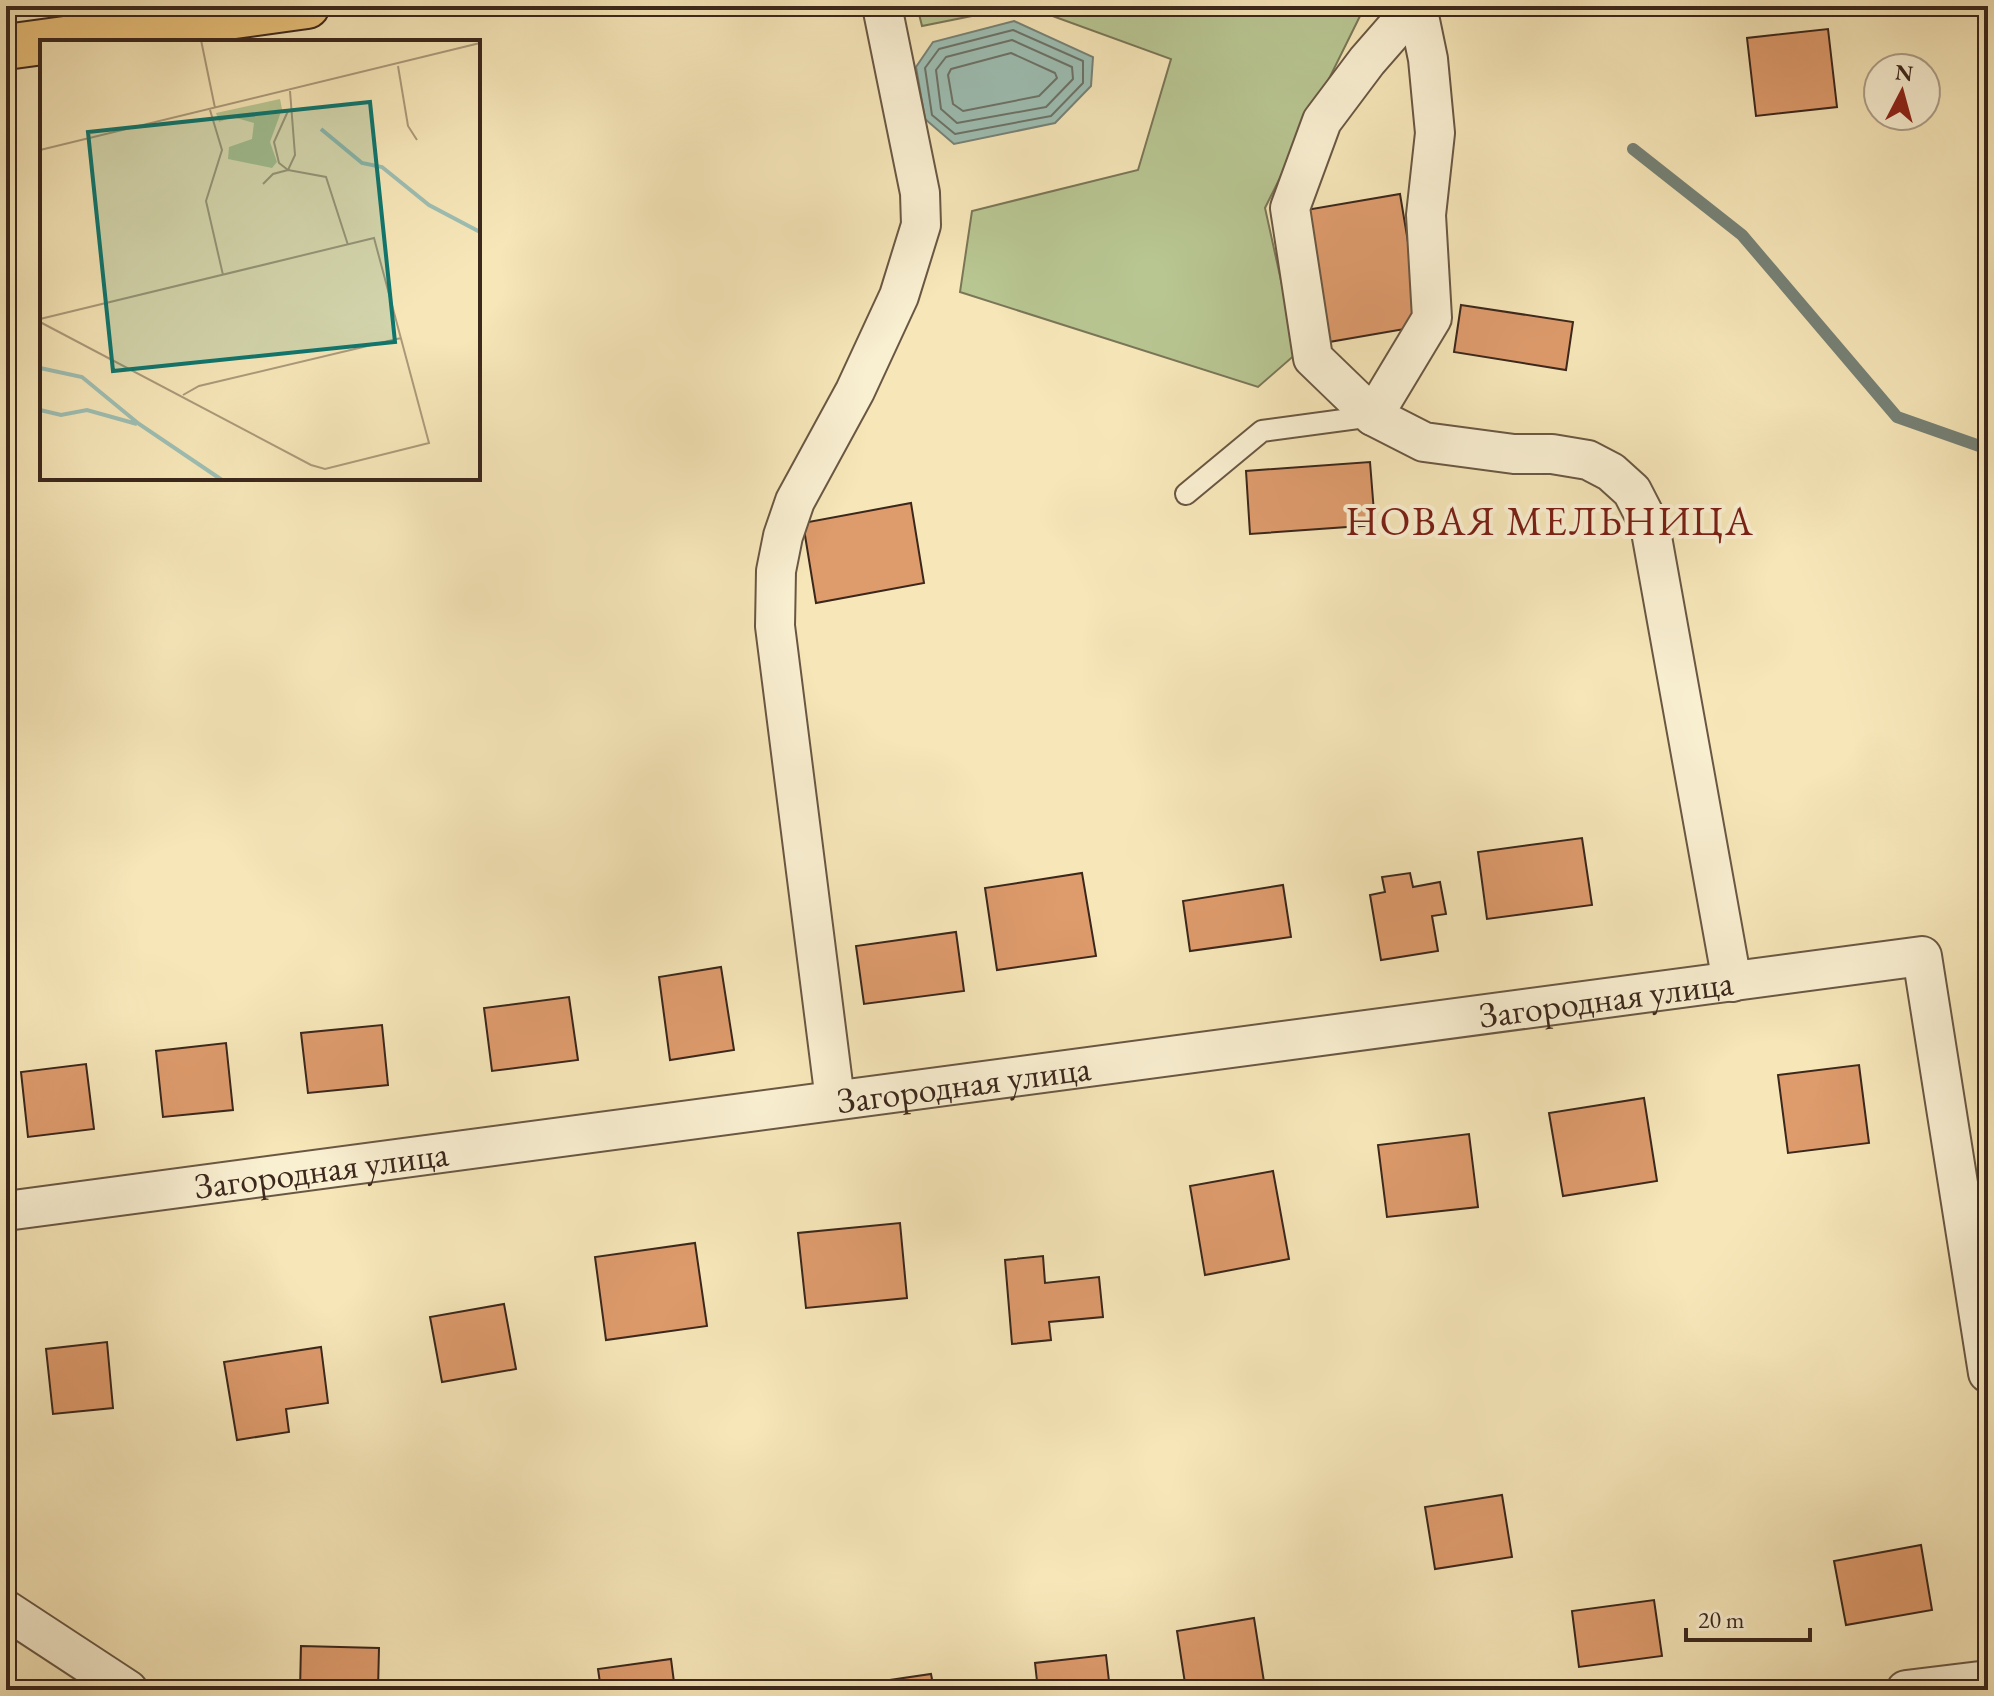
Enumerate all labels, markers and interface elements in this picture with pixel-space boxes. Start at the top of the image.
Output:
inset map [40,40,480,480]
north arrow [1862,52,1942,132]
text: N [1894,57,1915,88]
district label: НОВАЯ МЕЛЬНИЦА [1345,495,1755,547]
street label: Загородная улица [1476,958,1736,1039]
street label: Загородная улица [834,1044,1094,1124]
street label: Загородная улица [191,1129,452,1210]
scale bar [1686,1592,1810,1642]
text: 20 m [1698,1604,1745,1635]

